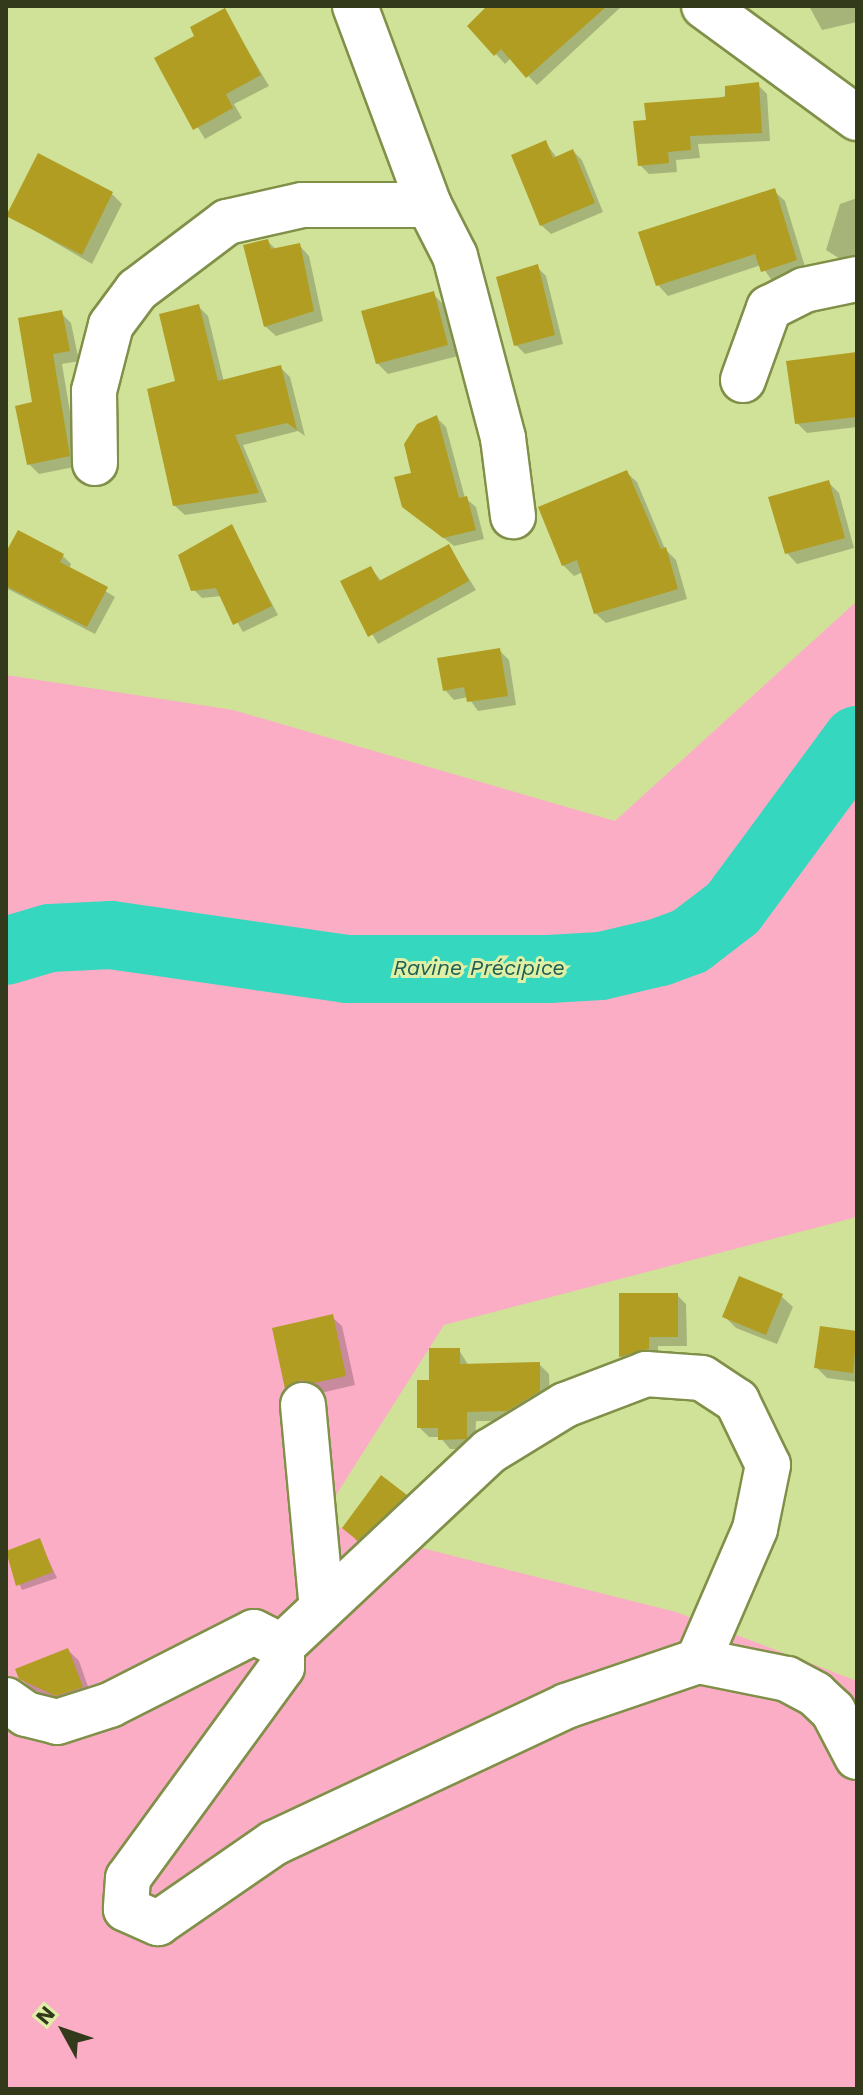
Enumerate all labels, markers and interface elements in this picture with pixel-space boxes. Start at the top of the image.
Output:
water label: Ravine Précipice [393,955,565,981]
north arrow [24,1991,104,2071]
text: N [30,2001,60,2030]

